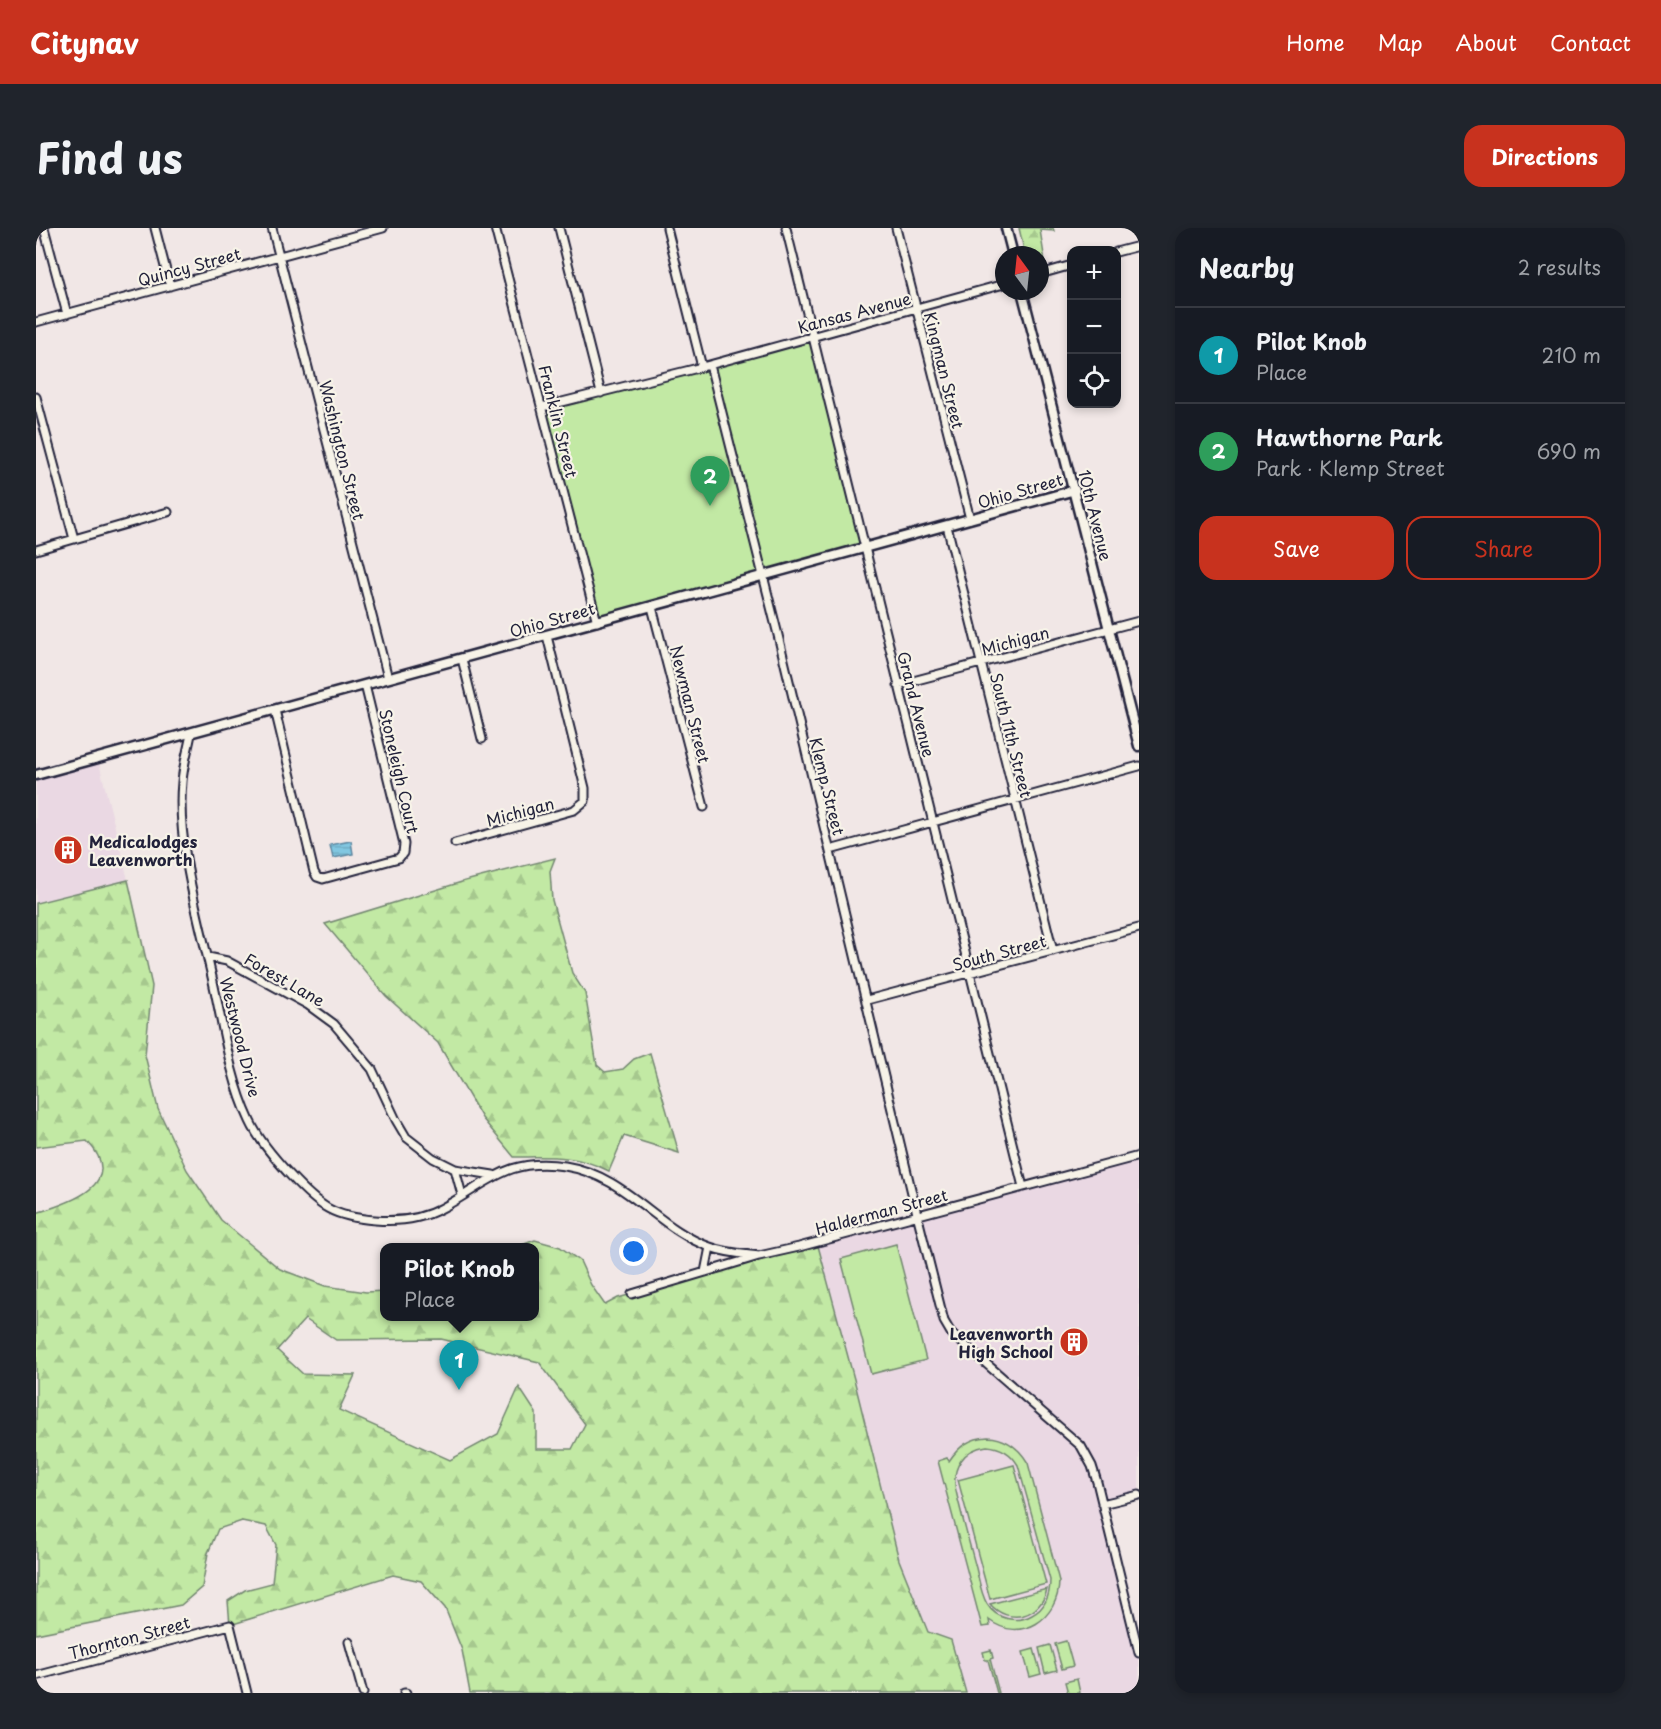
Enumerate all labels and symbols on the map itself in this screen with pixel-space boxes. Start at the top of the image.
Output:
street label: Quincy Street [135,241,244,291]
north arrow [995,246,1049,300]
street label: Kansas Avenue [795,285,913,339]
street label: Kingman Street [919,309,971,431]
street label: Franklin Street [533,362,585,480]
street label: Washington Street [314,378,372,523]
pin: 2 [690,456,730,506]
street label: Ohio Street [974,466,1066,514]
street label: 10th Avenue [1073,467,1119,563]
street label: Ohio Street [506,595,598,643]
street label: Michigan [978,619,1052,661]
street label: Newman Street [665,643,717,765]
street label: Grand Avenue [892,649,942,760]
street label: South 11th Street [985,670,1039,800]
street label: Stoneleigh Court [374,706,426,836]
street label: Klemp Street [804,735,852,838]
street label: Michigan [483,790,557,832]
place label: Medicalodges Leavenworth [89,829,198,871]
building icon: Medicalodges Leavenworth [52,834,84,866]
street label: South Street [949,928,1049,976]
street label: Forest Lane [240,946,330,1012]
street label: Westwood Drive [214,974,268,1100]
street label: Halderman Street [812,1182,950,1240]
your location [619,1237,648,1266]
place label: Leavenworth High School [949,1321,1053,1363]
building icon: Leavenworth High School [1058,1326,1090,1358]
pin: 1 [440,1340,478,1390]
street label: Thornton Street [66,1609,193,1665]

